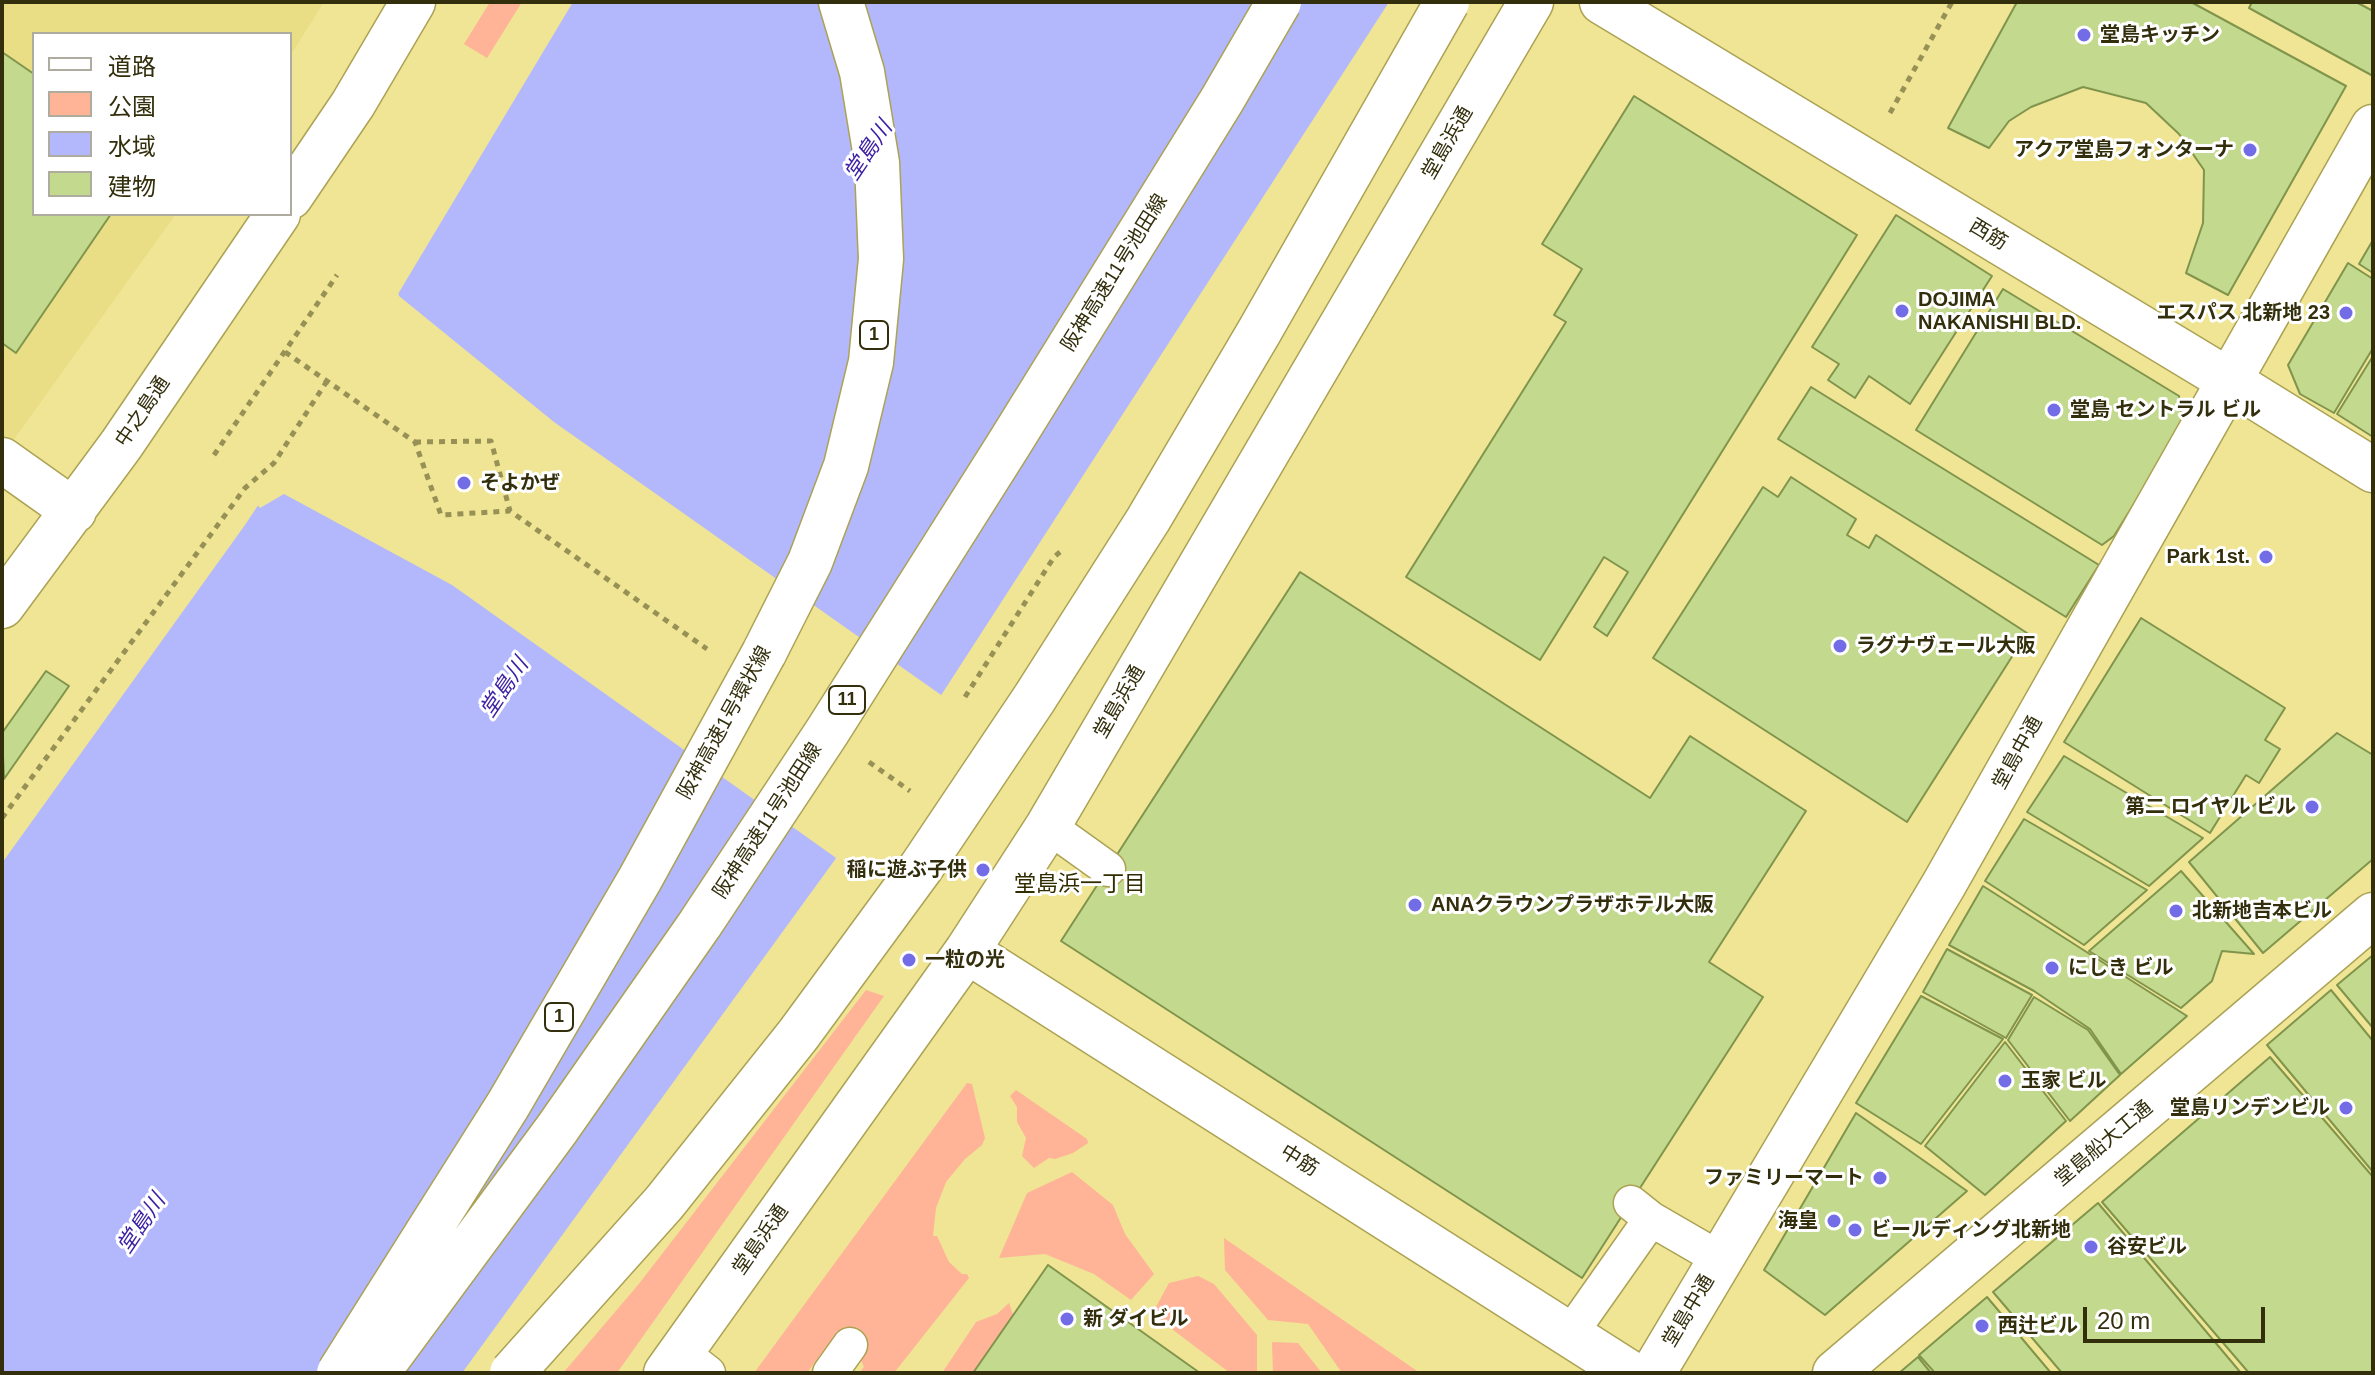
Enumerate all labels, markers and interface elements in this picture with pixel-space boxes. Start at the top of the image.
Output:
place label: 堂島キッチン [2100,23,2220,47]
marker: 堂島キッチン [2075,26,2093,44]
legend [32,32,292,216]
text: 道路 [108,53,156,80]
text: 公園 [108,93,156,120]
street label: 堂島浜通 [1418,102,1478,184]
water label: 堂島川 [840,116,898,186]
text: 水域 [108,133,156,160]
place label: アクア堂島フォンターナ [2014,138,2234,162]
marker: アクア堂島フォンターナ [2241,141,2259,159]
text: 建物 [108,173,156,200]
street label: 阪神高速11号池田線 [1057,190,1173,356]
street label: 西筋 [1965,214,2011,256]
place label: DOJIMA NAKANISHI BLD. [1918,288,2081,335]
place label: エスパス 北新地 23 [2157,301,2330,325]
marker: DOJIMA NAKANISHI BLD. [1893,302,1911,320]
marker: エスパス 北新地 23 [2337,304,2355,322]
road number: 1 [860,321,888,349]
street label: 中之島通 [111,372,175,452]
place label: 堂島 セントラル ビル [2070,398,2261,422]
marker: 堂島 セントラル ビル [2045,401,2063,419]
place label: そよかぜ [480,471,560,495]
marker: そよかぜ [455,474,473,492]
place label: Park 1st. [2167,545,2250,569]
marker: Park 1st. [2257,548,2275,566]
place label: ラグナヴェール大阪 [1856,634,2036,658]
marker: ラグナヴェール大阪 [1831,637,1849,655]
street label: 阪神高速1号環状線 [673,642,777,804]
water label: 堂島川 [476,653,534,723]
street label: 堂島浜通 [1090,661,1150,743]
road number: 11 [829,686,865,714]
street label: 堂島中通 [1988,712,2048,794]
street label: 阪神高速11号池田線 [709,739,827,903]
place label: 第二 ロイヤル ビル [2125,795,2296,819]
marker: 第二 ロイヤル ビル [2303,798,2321,816]
place label: 稲に遊ぶ子供 [847,858,967,882]
marker: 稲に遊ぶ子供 [974,861,992,879]
district label: 堂島浜一丁目 [1014,872,1146,898]
place label: ANAクラウンプラザホテル大阪 [1431,893,1714,917]
marker: ANAクラウンプラザホテル大阪 [1406,896,1424,914]
place label: 北新地吉本ビル [2192,899,2332,923]
marker: 北新地吉本ビル [2167,902,2185,920]
place label: 一粒の光 [925,948,1005,972]
marker: 一粒の光 [900,951,918,969]
place label: にしき ビル [2068,956,2174,980]
marker: にしき ビル [2043,959,2061,977]
road number: 1 [545,1003,573,1031]
place label: 玉家 ビル [2021,1069,2107,1093]
marker: 玉家 ビル [1996,1072,2014,1090]
street label: 堂島船大工通 [2050,1096,2158,1192]
place label: 堂島リンデンビル [2170,1096,2330,1120]
marker: 堂島リンデンビル [2337,1099,2355,1117]
street label: 中筋 [1276,1140,1322,1182]
place label: ファミリーマート [1704,1166,1864,1190]
marker: ファミリーマート [1871,1169,1889,1187]
water label: 堂島川 [113,1189,171,1259]
street label: 堂島浜通 [728,1200,794,1280]
place label: 海皇 [1778,1209,1818,1233]
marker: 海皇 [1825,1212,1843,1230]
place label: ビールディング北新地 [1871,1218,2071,1242]
marker: ビールディング北新地 [1846,1221,1864,1239]
place label: 谷安ビル [2107,1235,2187,1259]
marker: 谷安ビル [2082,1238,2100,1256]
street label: 堂島中通 [1658,1271,1720,1351]
scale bar [2087,1291,2269,1341]
place label: 新 ダイビル [1083,1307,1189,1331]
text: 20 m [2097,1307,2150,1334]
marker: 新 ダイビル [1058,1310,1076,1328]
place label: 西辻ビル [1998,1314,2078,1338]
marker: 西辻ビル [1973,1317,1991,1335]

